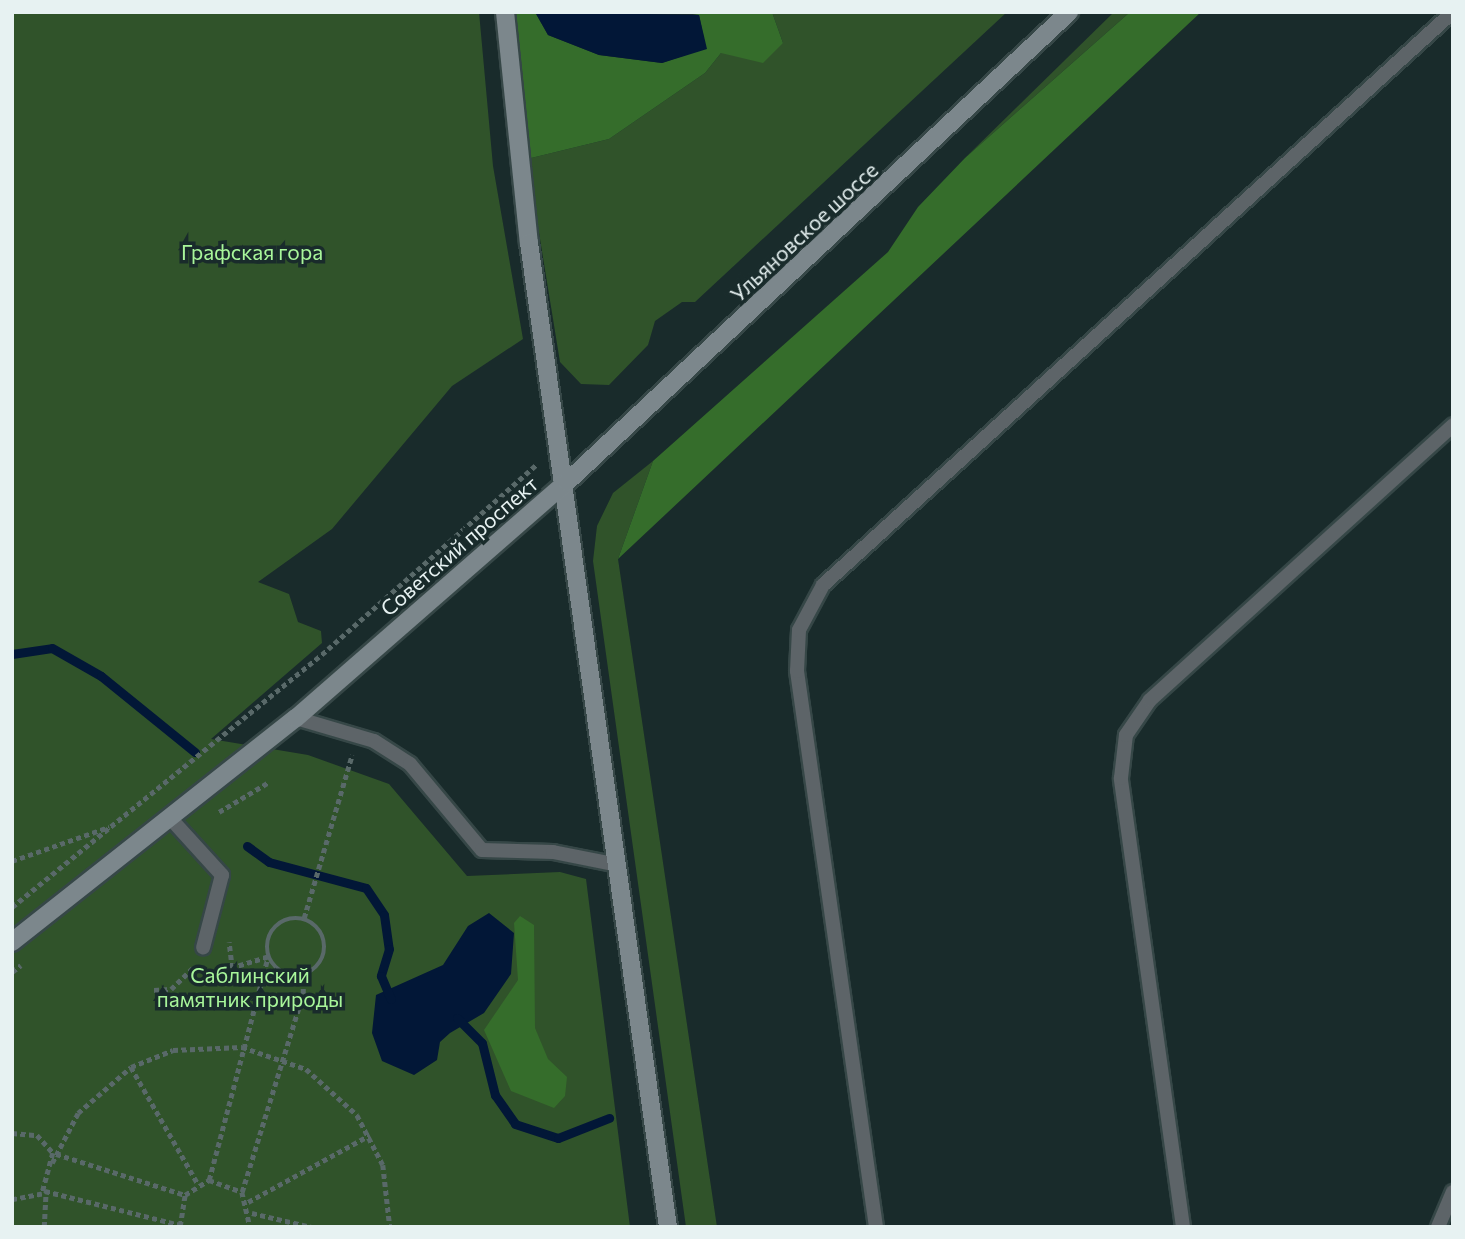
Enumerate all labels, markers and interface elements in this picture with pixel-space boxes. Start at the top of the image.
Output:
street label: Ульяновское шоссе [725,157,883,307]
park label: Графская гора [181,239,323,265]
street label: Советский проспект [375,471,543,621]
park label: Саблинский памятник природы [157,962,343,1012]

